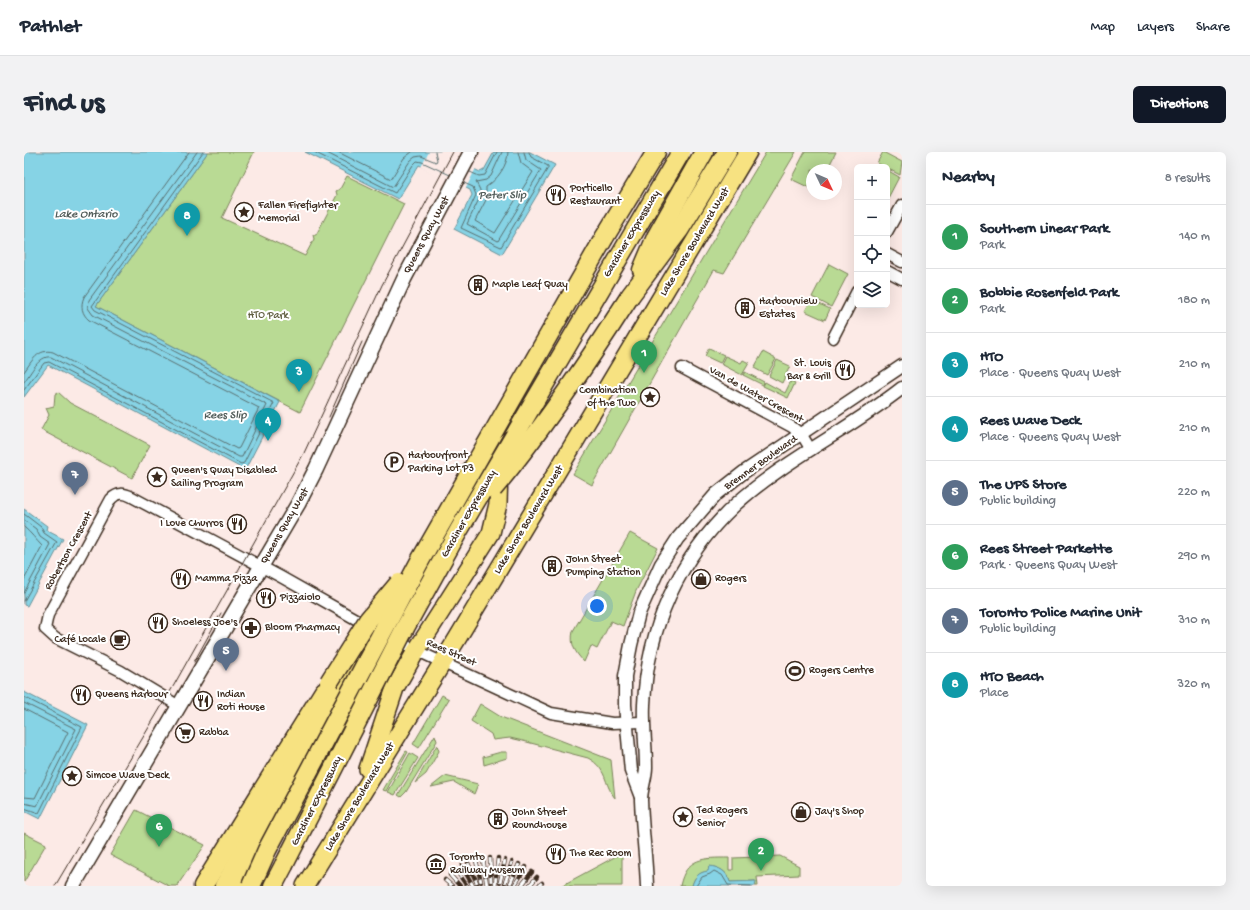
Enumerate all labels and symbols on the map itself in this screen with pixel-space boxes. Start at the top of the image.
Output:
north arrow [806,164,842,200]
place label: Porticello Restaurant [569,183,622,208]
restaurant icon: Porticello Restaurant [545,184,567,206]
street label: Lake Shore Boulevard West [658,184,733,298]
street label: Gardiner Expressway [601,188,663,279]
water label: Peter Slip [478,189,527,203]
street label: Queens Quay West [402,193,453,276]
place label: Fallen Firefighter Memorial [257,199,339,225]
place icon: Fallen Firefighter Memorial [233,201,255,223]
pin: 8 [174,203,200,236]
water label: Lake Ontario [54,208,118,222]
building icon: Maple Leaf Quay [467,274,489,296]
place label: Maple Leaf Quay [492,278,568,291]
place label: Harbourview Estates [759,296,818,321]
building icon: Harbourview Estates [734,297,756,319]
park label: HTO Park [248,310,289,322]
pin: 1 [631,340,657,373]
place label: St. Louis Bar & Grill [786,358,832,383]
pin: 3 [286,359,312,392]
restaurant icon: St. Louis Bar & Grill [834,359,856,381]
street label: Van de Water Crescent [706,364,806,427]
place label: Combination of the Two [579,385,637,410]
place icon: Combination of the Two [639,386,661,408]
pin: 4 [255,408,281,441]
water label: Rees Slip [204,409,247,423]
street label: Bremner Boulevard [721,432,801,493]
place label: Harbourfront Parking Lot P3 [407,449,474,475]
parking icon: Harbourfront Parking Lot P3 [383,451,405,473]
pin: 7 [62,462,88,495]
street label: Lake Shore Boulevard West [492,462,567,576]
place label: Queen's Quay Disabled Sailing Program [171,465,278,490]
place icon: Queen's Quay Disabled Sailing Program [146,466,168,488]
street label: Gardiner Expressway [439,468,499,560]
street label: Queens Quay West [258,484,312,566]
street label: Robertson Crescent [43,508,96,592]
restaurant icon: I Love Churros [226,513,248,535]
place label: I Love Churros [160,518,224,530]
place label: John Street Pumping Station [565,554,641,579]
building icon: John Street Pumping Station [541,555,563,577]
restaurant icon: Mamma Pizza [170,568,192,590]
shop icon: Rogers [690,568,712,590]
place label: Mamma Pizza [195,573,258,585]
place label: Rogers [715,573,747,585]
restaurant icon: Pizzaiolo [255,587,277,609]
place label: Pizzaiolo [279,592,321,604]
your location [587,596,607,616]
restaurant icon: Shoeless Joe's [147,612,169,634]
place label: Shoeless Joe's [172,617,238,629]
pharmacy icon: Bloom Pharmacy [240,617,262,639]
place label: Bloom Pharmacy [264,622,341,634]
cafe icon: Café Locale [109,629,131,651]
place label: Café Locale [55,633,106,646]
street label: Rees Street [424,637,479,670]
pin: 5 [213,638,239,671]
sports icon: Rogers Centre [784,660,806,682]
place label: Rogers Centre [809,665,874,677]
restaurant icon: Queens Harbour [70,684,92,706]
place label: Queens Harbour [95,689,169,701]
place label: Indian Roti House [217,689,265,714]
restaurant icon: Indian Roti House [192,690,214,712]
supermarket icon: Rabba [174,722,196,744]
place label: Rabba [199,727,229,739]
street label: Lake Shore Boulevard West [323,739,398,853]
street label: Gardiner Expressway [289,754,345,848]
place icon: Simcoe Wave Deck [61,765,83,787]
place label: Simcoe Wave Deck [86,770,170,782]
shop icon: Jay's Shop [790,801,812,823]
place label: Ted Rogers Senior [696,805,748,830]
place icon: Ted Rogers Senior [672,806,694,828]
place label: Jay's Shop [815,806,865,818]
place label: John Street Roundhouse [512,807,568,832]
building icon: John Street Roundhouse [487,808,509,830]
pin: 6 [146,814,172,847]
pin: 2 [748,838,774,871]
restaurant icon: The Rec Room [545,843,567,865]
place label: The Rec Room [569,848,631,860]
place label: Toronto Railway Museum [449,852,525,877]
museum icon: Toronto Railway Museum [425,853,447,875]

